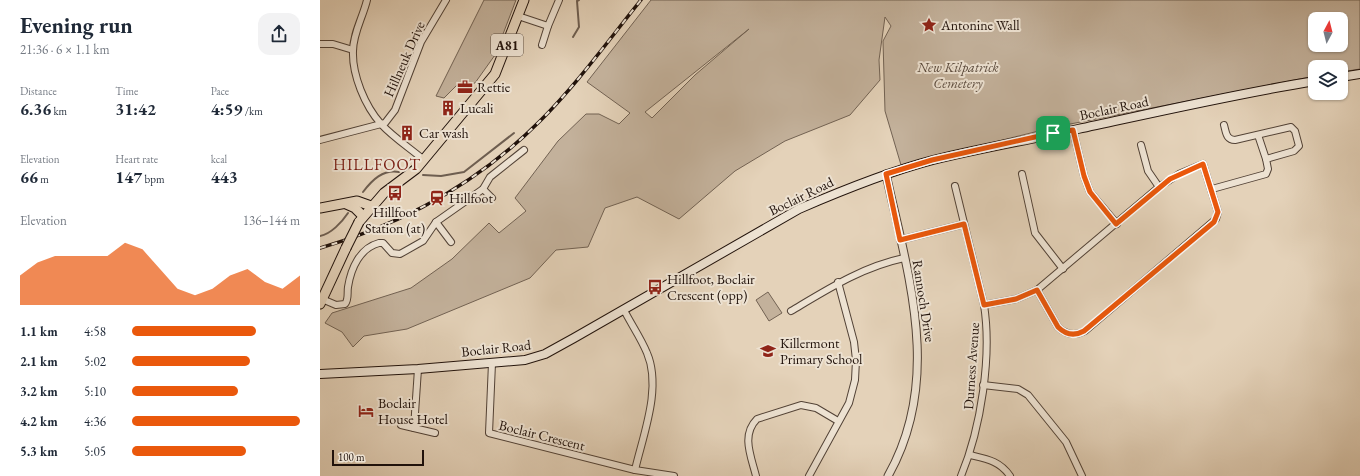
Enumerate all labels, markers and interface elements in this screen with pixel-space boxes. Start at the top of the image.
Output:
text: Evening run [20,11,133,40]
north arrow [1308,12,1348,52]
map controls [1308,12,1348,100]
button: share [258,13,300,55]
place icon: Antonine Wall [920,16,938,34]
place label: Antonine Wall [940,16,1020,34]
street label: Hillneuk Drive [379,18,429,100]
road number: A81 [491,34,523,56]
text: 21:36 · 6 × 1.1 km [20,41,110,58]
park label: New Kilpatrick Cemetery [916,58,999,92]
button: layers [1308,60,1348,100]
office icon: Rettie [456,78,474,96]
place label: Rettie [477,78,511,96]
text: Distance [20,84,57,98]
text: Time [115,84,138,98]
text: Pace [211,84,229,98]
street label: Boclair Road [1078,92,1151,124]
text: 6.36 [20,98,51,120]
text: 31:42 [115,98,156,120]
text: 4:59 [211,98,242,120]
building icon: Lucali [439,99,457,117]
place label: Lucali [460,99,494,117]
text: km [51,104,67,118]
text: /km [242,104,263,118]
pin [1036,116,1070,150]
icon: arrive [1042,122,1064,144]
building icon: Car wash [398,124,416,142]
place label: Car wash [419,124,469,142]
text: Elevation [20,152,60,166]
text: Heart rate [115,152,158,166]
text: kcal [211,152,227,166]
district label: HILLFOOT [333,154,421,175]
text: 66 [20,166,38,188]
text: 147 [115,166,142,188]
text: 443 [211,166,238,188]
text: m [38,172,49,186]
text: bpm [142,172,164,186]
street label: Boclair Road [766,172,837,219]
bus stop icon: Hillfoot Station (at) [386,184,404,202]
station icon: Hillfoot [428,189,446,207]
place label: Hillfoot [449,189,493,207]
place label: Hillfoot Station (at) [365,203,425,237]
text: Elevation [20,212,67,229]
text: 136–144 m [243,212,300,229]
street label: Rannoch Drive [909,259,939,344]
place label: Hillfoot, Boclair Crescent (opp) [667,270,755,304]
bus stop icon: Hillfoot, Boclair Crescent (opp) [646,278,664,296]
street label: Durness Avenue [959,321,983,410]
text: 1.1 km [20,323,58,340]
text: 4:58 [84,323,106,340]
place label: Killermont Primary School [780,334,863,368]
street label: Boclair Road [460,335,533,361]
school or university icon: Killermont Primary School [759,342,777,360]
text: 2.1 km [20,353,58,370]
text: 5:02 [84,353,106,370]
text: 3.2 km [20,383,58,400]
text: 5:10 [84,383,106,400]
place label: Boclair House Hotel [378,394,449,428]
hotel icon: Boclair House Hotel [357,402,375,420]
text: 4.2 km [20,413,58,430]
text: 4:36 [84,413,106,430]
street label: Boclair Crescent [497,416,587,455]
text: 5.3 km [20,443,58,460]
text: 5:05 [84,443,106,460]
scale bar [332,448,424,467]
text: 100 m [338,450,365,464]

